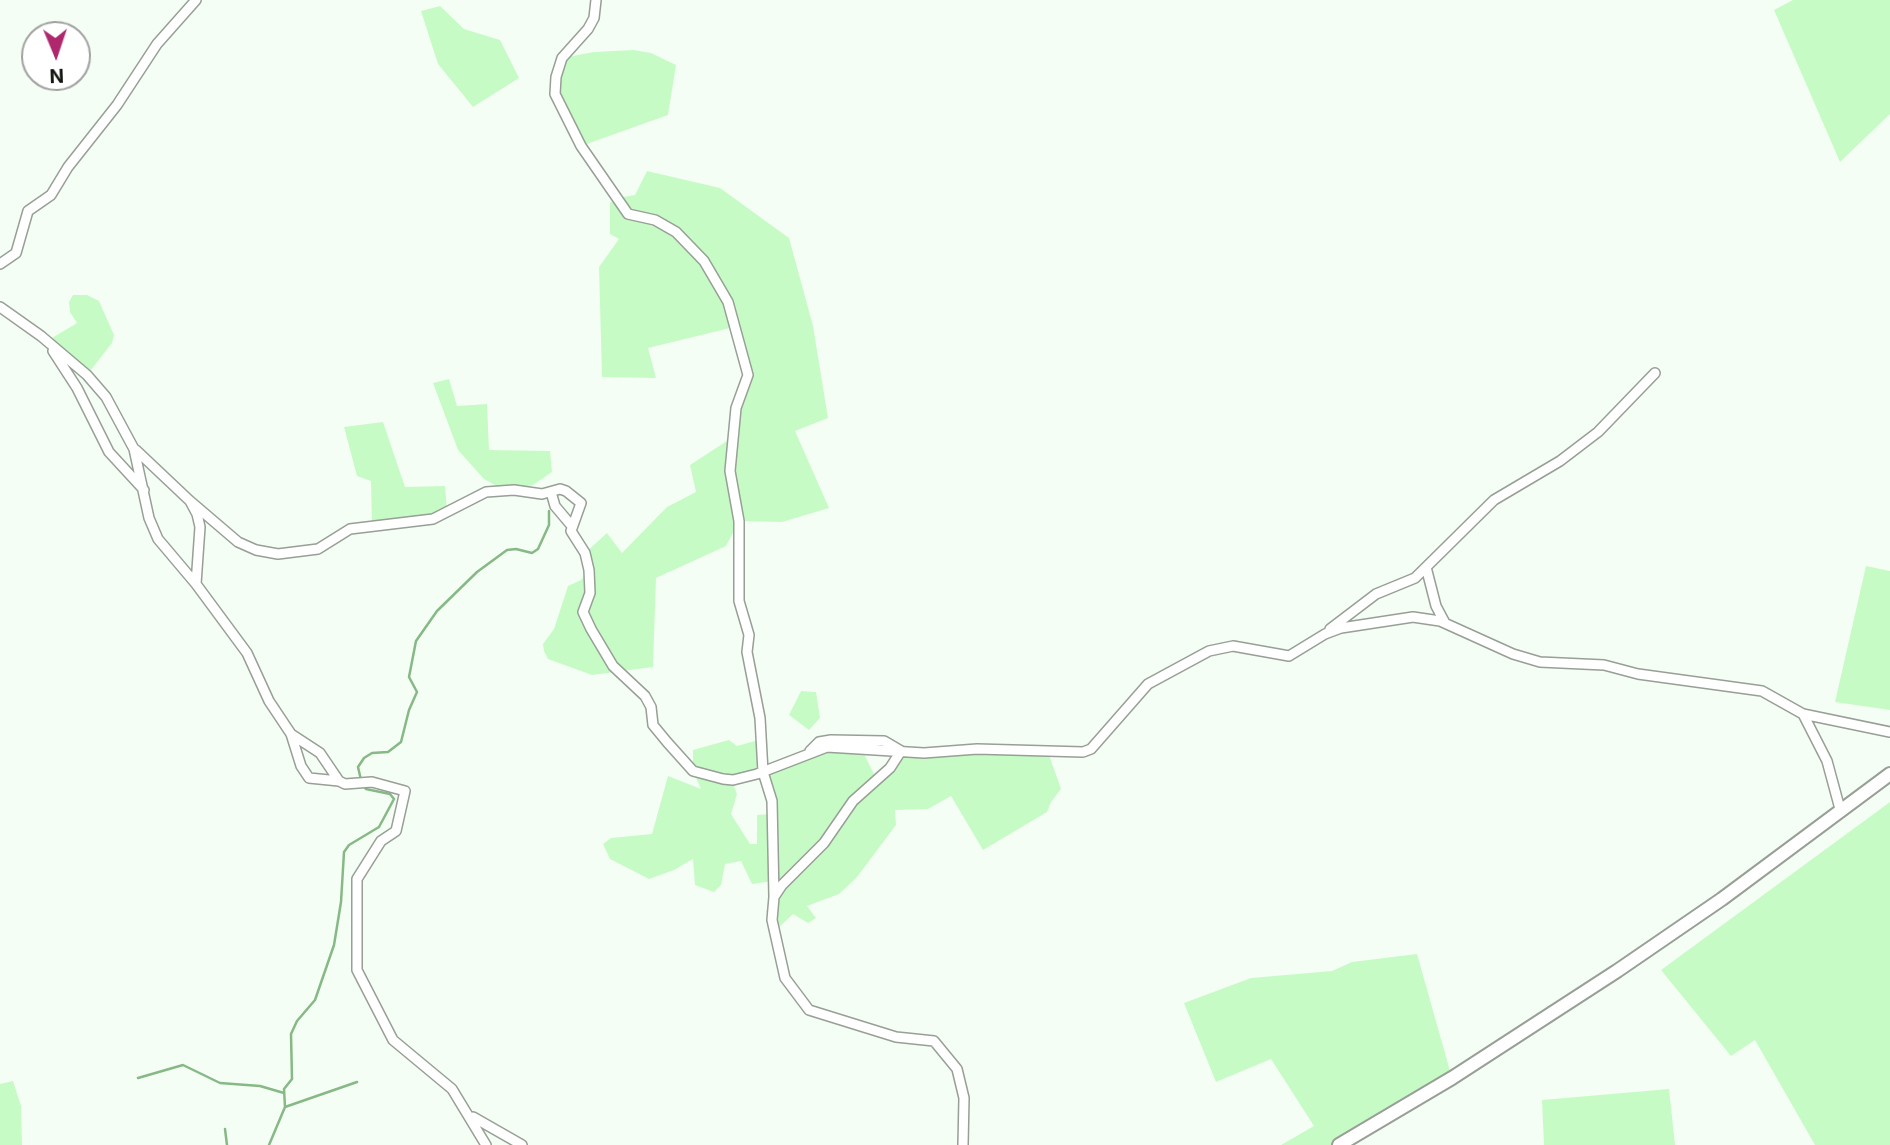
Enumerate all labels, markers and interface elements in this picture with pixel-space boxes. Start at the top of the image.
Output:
north arrow [21,21,91,91]
text: N [49,64,64,87]

